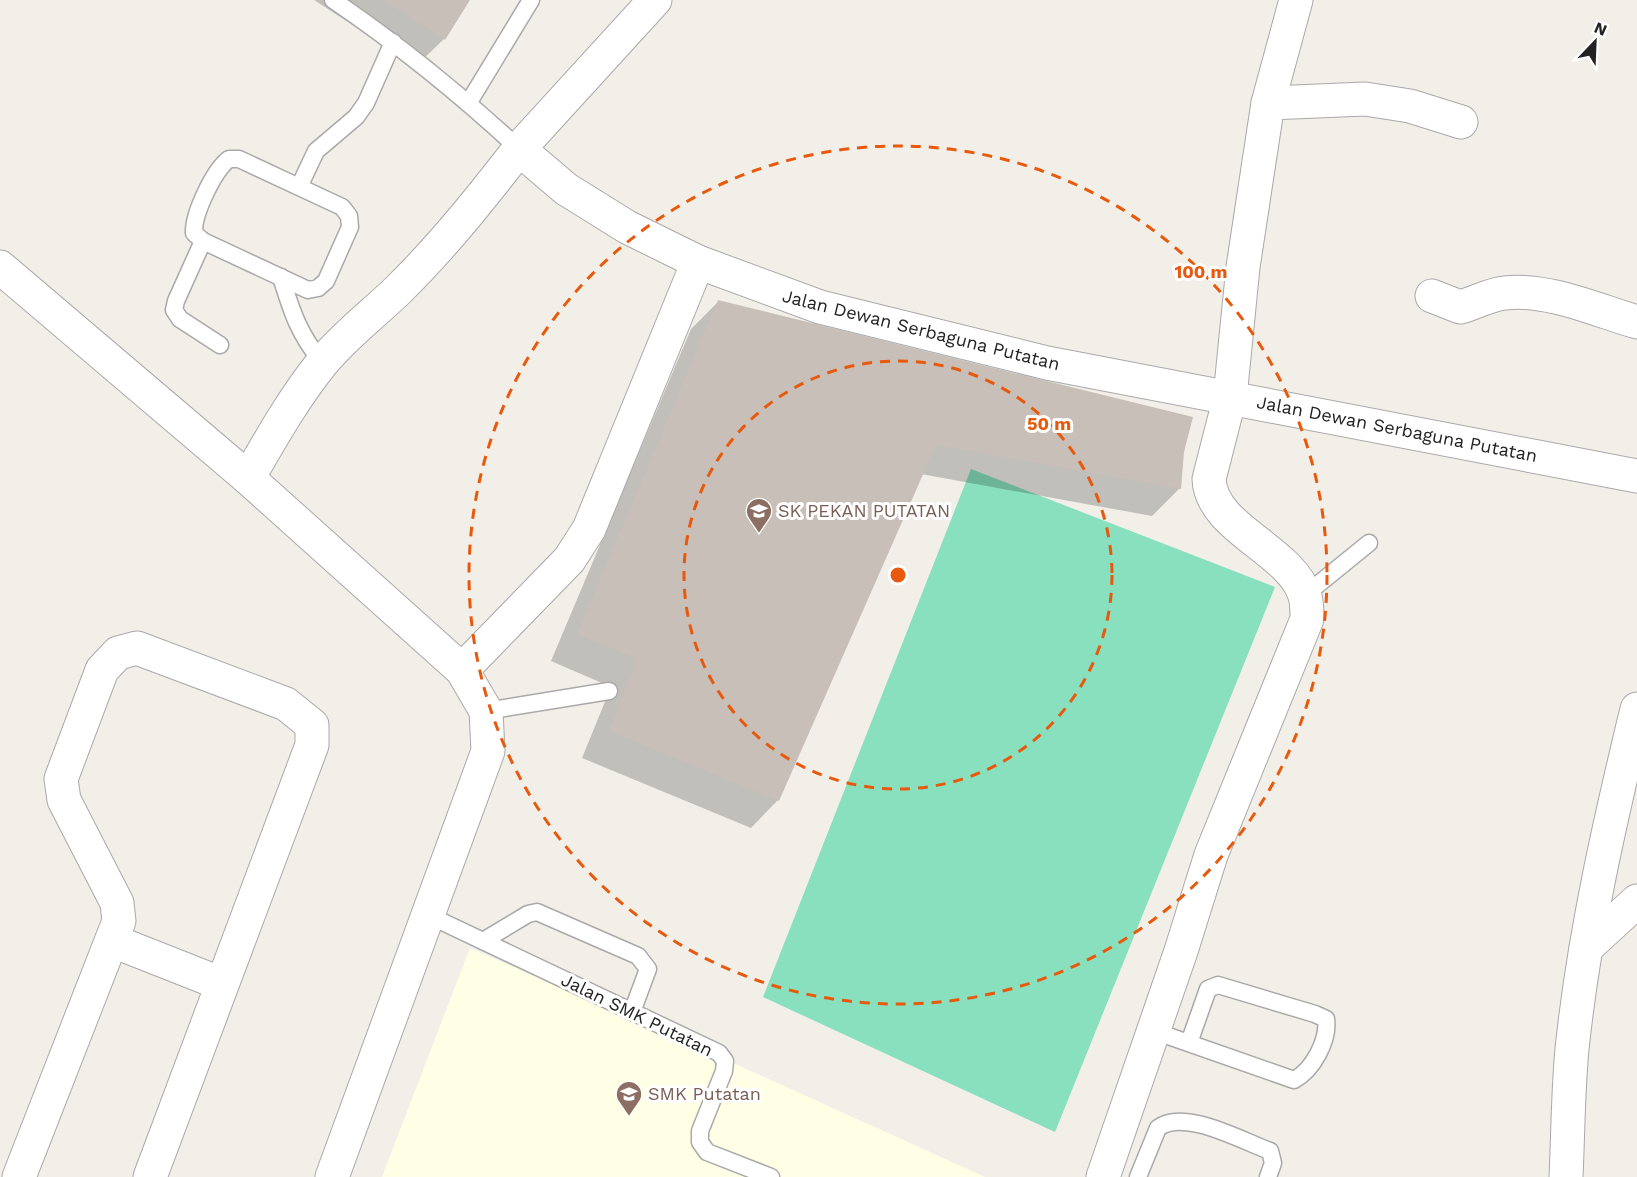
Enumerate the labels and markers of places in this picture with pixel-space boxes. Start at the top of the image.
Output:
school or university icon: SK PEKAN PUTATAN [744,496,774,534]
place label: SK PEKAN PUTATAN [778,500,950,521]
centre of rings [888,565,908,585]
school or university icon: SMK Putatan [614,1079,644,1117]
place label: SMK Putatan [648,1083,761,1104]

